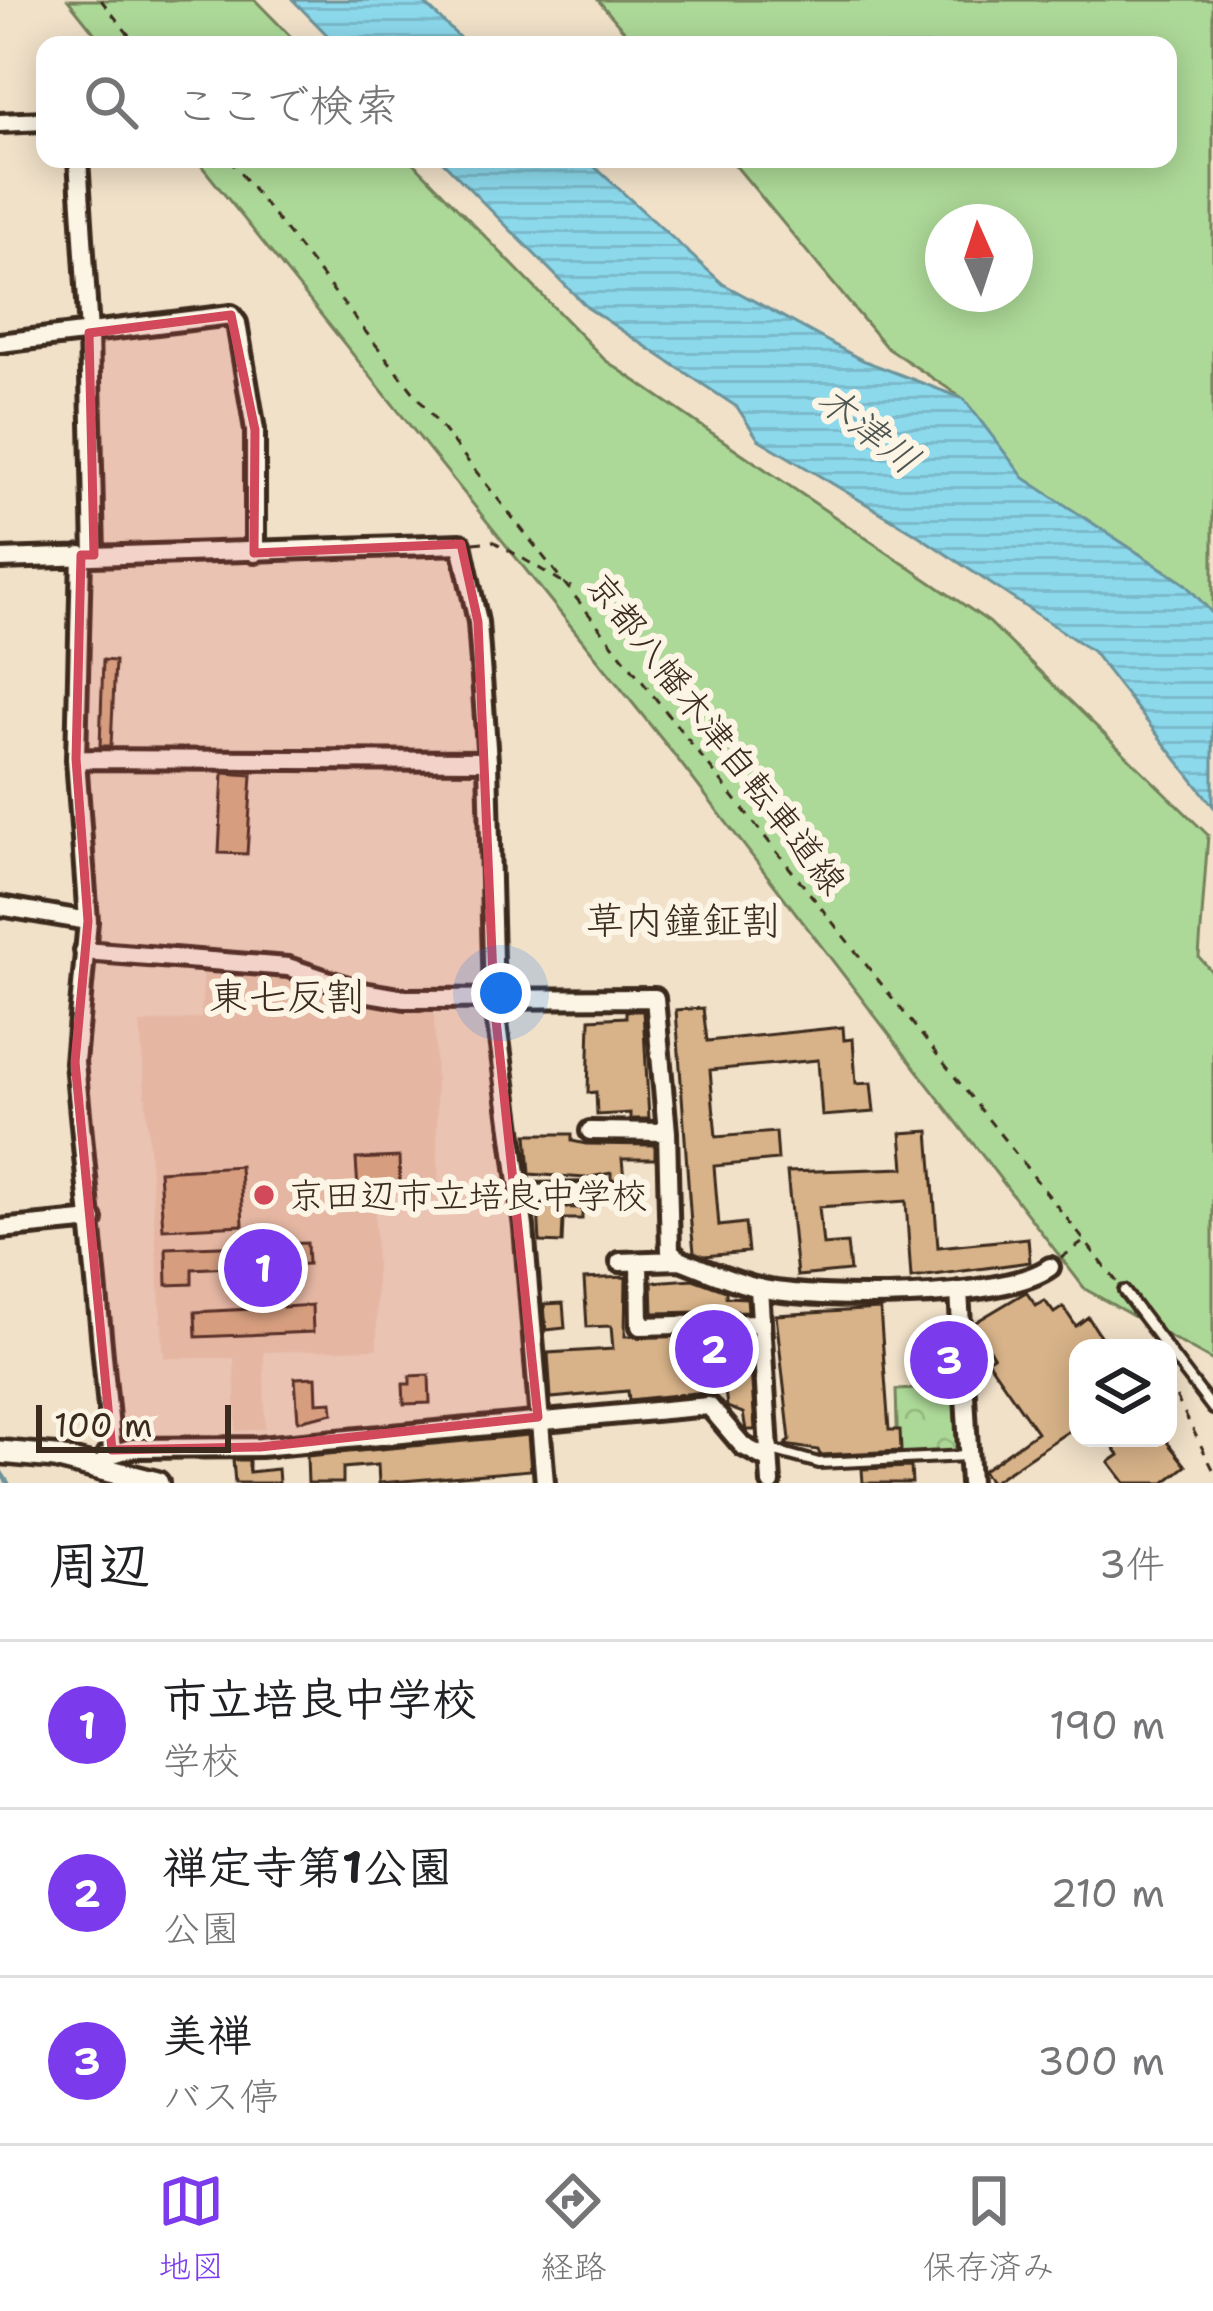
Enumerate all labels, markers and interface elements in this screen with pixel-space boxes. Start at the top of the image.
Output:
search box [36,36,1177,168]
icon: search [78,69,144,135]
text: ここで検索 [174,75,399,135]
north arrow [925,204,1033,312]
water label: 木津川 [807,372,931,486]
street label: 京都八幡木津自転車道線 [575,562,858,904]
district label: 草内鐘鉦割 [585,894,781,946]
your location [471,963,531,1023]
district label: 東七反割 [209,970,365,1022]
place label: 京田辺市立培良中学校 [288,1171,648,1220]
marker: 京田辺市立培良中学校 [251,1182,277,1208]
pin: 1 [224,1223,302,1313]
pin: 2 [675,1304,753,1394]
pin: 3 [910,1315,988,1405]
map controls [1069,1339,1177,1447]
button: layers [1069,1339,1177,1447]
scale bar [36,1399,231,1452]
text: 100 m [54,1403,153,1448]
text: 周辺 [48,1531,150,1599]
text: 3件 [1099,1538,1165,1590]
text: 市立培良中学校 [162,1669,477,1729]
text: 1 [78,1699,96,1751]
text: 190 m [1049,1699,1165,1751]
text: 学校 [162,1734,240,1786]
text: 禅定寺第1公園 [162,1837,452,1897]
text: 2 [73,1867,101,1919]
text: 210 m [1050,1867,1165,1919]
text: 公園 [162,1902,240,1954]
text: 美禅 [162,2005,252,2065]
text: 3 [73,2035,101,2087]
text: 300 m [1037,2035,1165,2087]
text: バス停 [162,2070,279,2122]
tab: 地図 [158,2168,224,2289]
tab: 経路 [540,2168,606,2289]
tab: 保存済み [923,2168,1055,2289]

